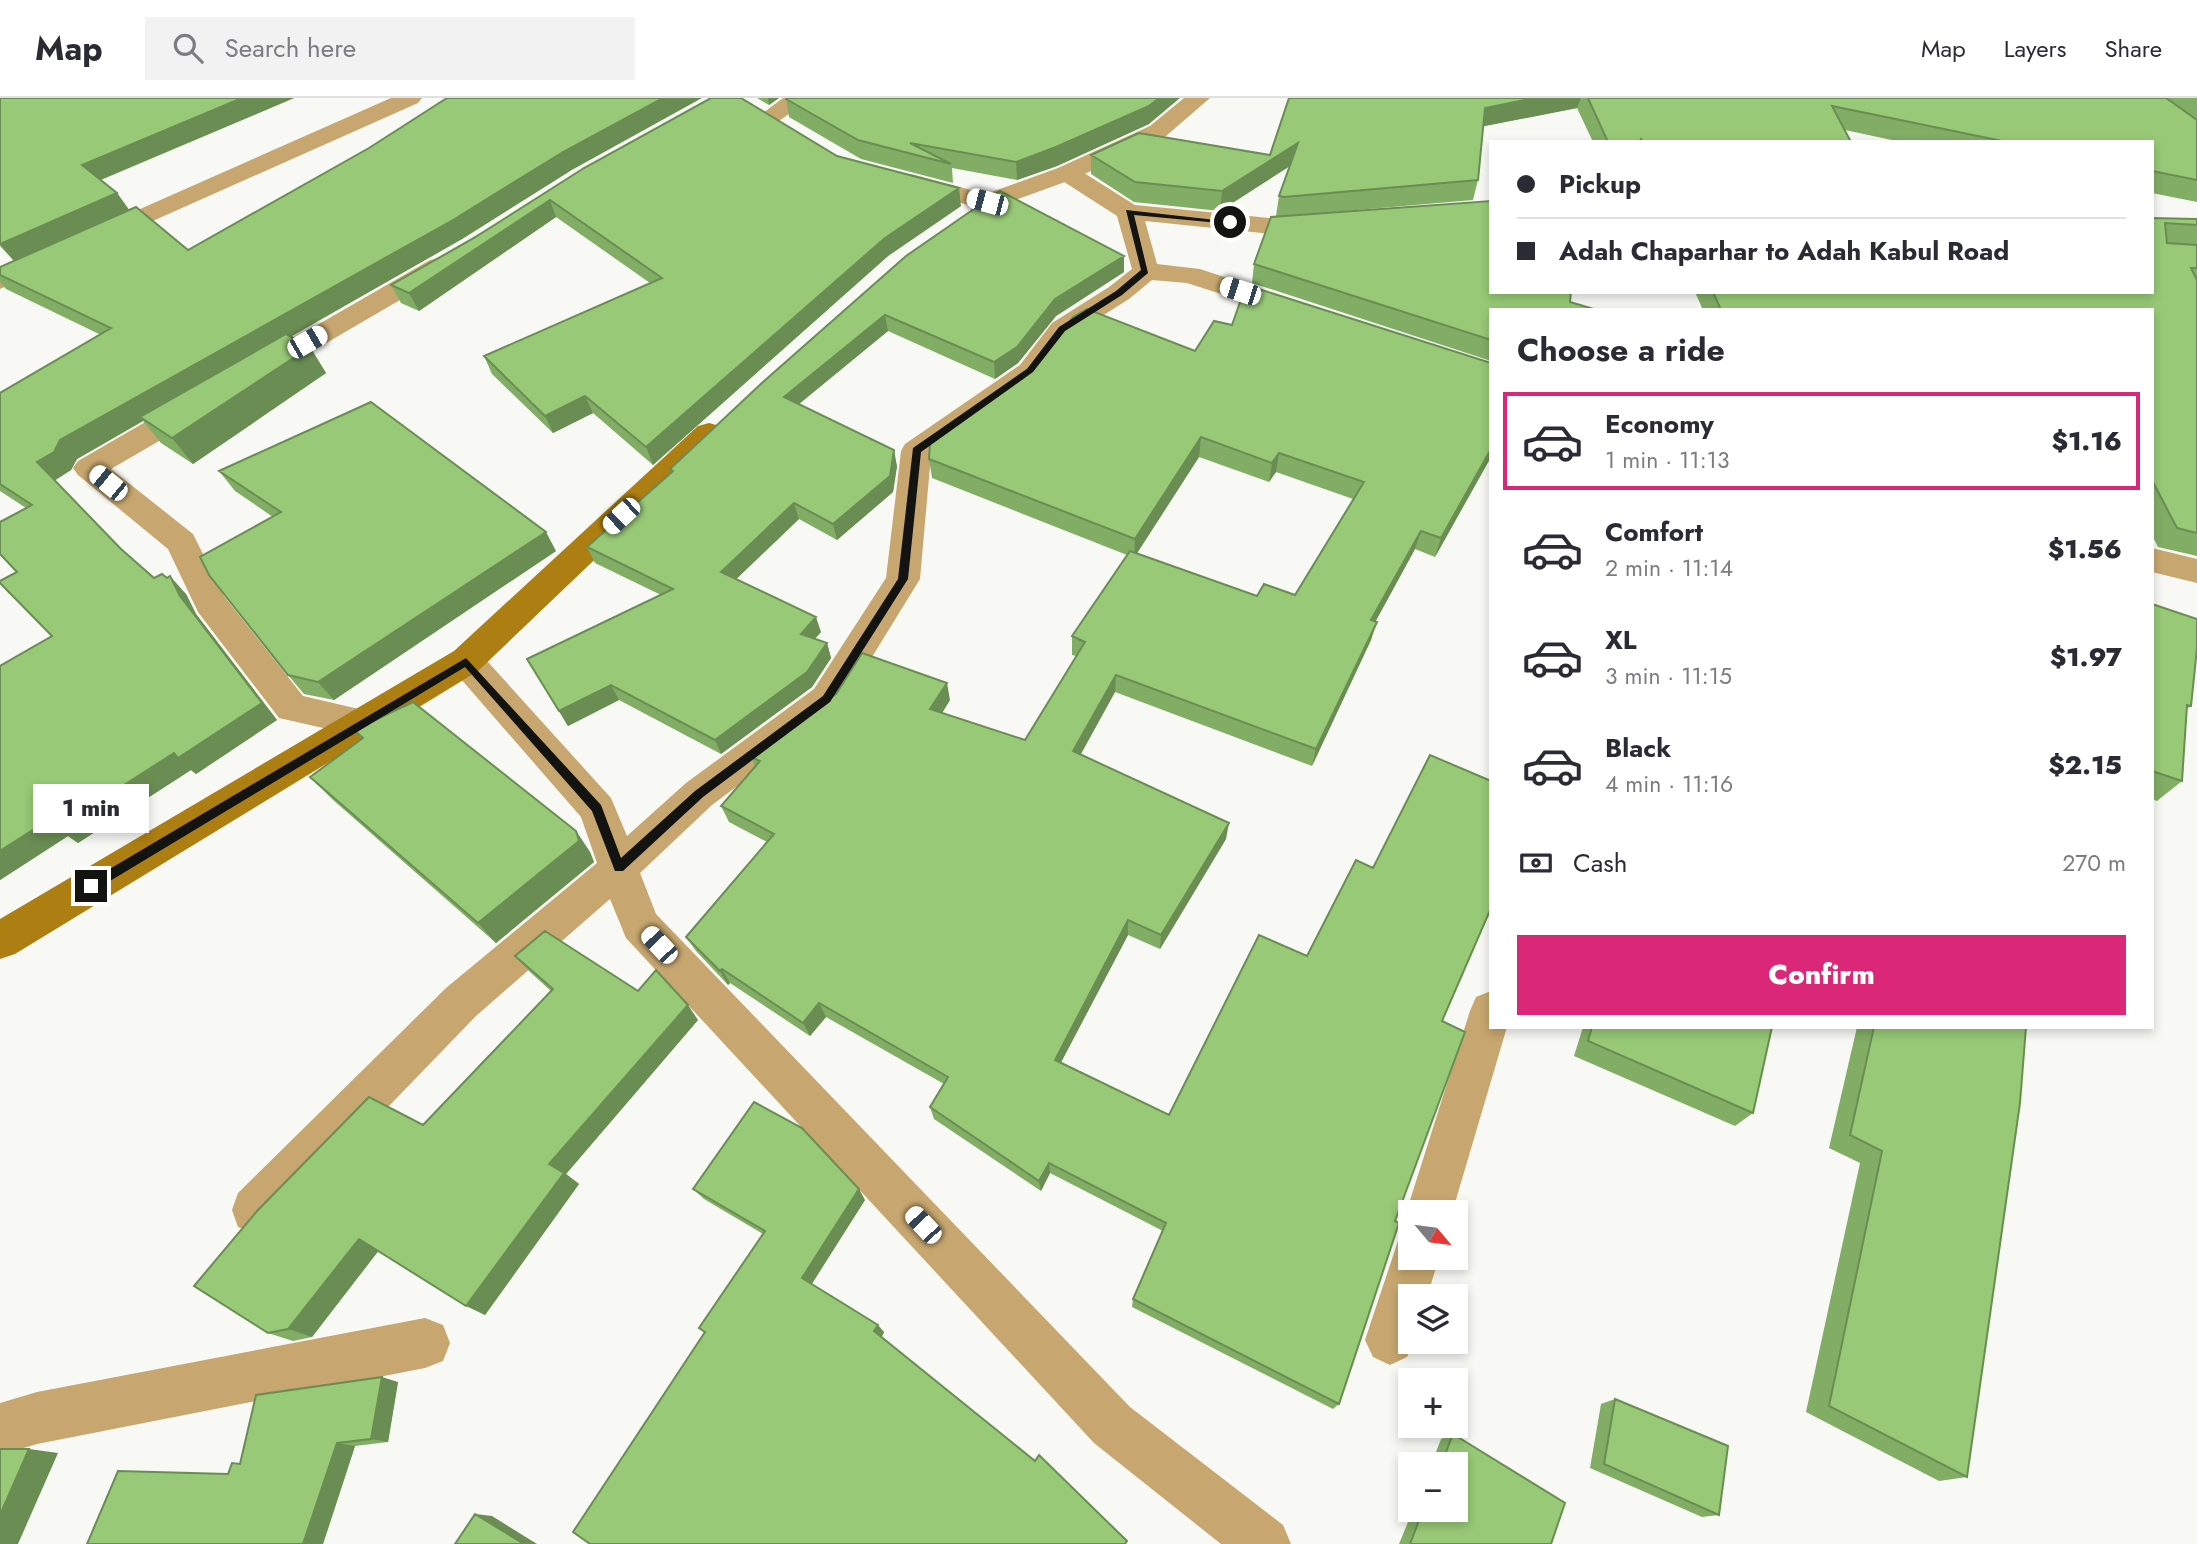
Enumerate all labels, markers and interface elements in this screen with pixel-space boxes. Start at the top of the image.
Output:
search box [145,17,635,80]
text: Map [35,25,103,72]
icon: search [169,29,207,67]
text: Search here [225,29,356,67]
text: Map [1921,31,1966,66]
text: Layers [2004,31,2066,66]
text: Share [2104,31,2162,66]
text: Pickup [1559,165,1641,203]
car [964,186,1011,218]
route start [1214,206,1246,238]
text: Adah Chaparhar to Adah Kabul Road [1559,232,2009,270]
car [1217,275,1264,307]
car [284,322,331,362]
text: Choose a ride [1517,327,1725,373]
text: Economy [1605,405,1714,443]
icon: car [1521,410,1584,473]
text: $1.16 [2051,422,2122,460]
text: 1 min · 11:13 [1605,443,1729,477]
car [86,462,131,504]
car [599,494,644,538]
text: Comfort [1605,513,1703,551]
icon: car [1521,518,1584,581]
text: $1.56 [2048,530,2122,568]
text: 2 min · 11:14 [1605,551,1733,585]
text: XL [1605,621,1637,659]
icon: car [1521,626,1584,689]
text: $1.97 [2050,638,2122,676]
text: 3 min · 11:15 [1605,659,1732,693]
text: Black [1605,729,1671,767]
icon: car [1521,734,1584,797]
text: $2.15 [2048,746,2122,784]
text: 4 min · 11:16 [1605,767,1733,801]
callout: 1 min [33,784,149,834]
text: 1 min [62,791,120,825]
icon: cash [1517,844,1555,882]
text: Cash [1573,844,1627,882]
text: 270 m [2062,846,2126,880]
route end [75,870,107,902]
car [637,922,682,968]
button: Confirm [1517,935,2126,1015]
north arrow [1398,1200,1468,1270]
map controls [1398,1200,1468,1522]
car [901,1202,946,1248]
button: layers [1398,1284,1468,1354]
button: + [1398,1368,1468,1438]
button: − [1398,1452,1468,1522]

